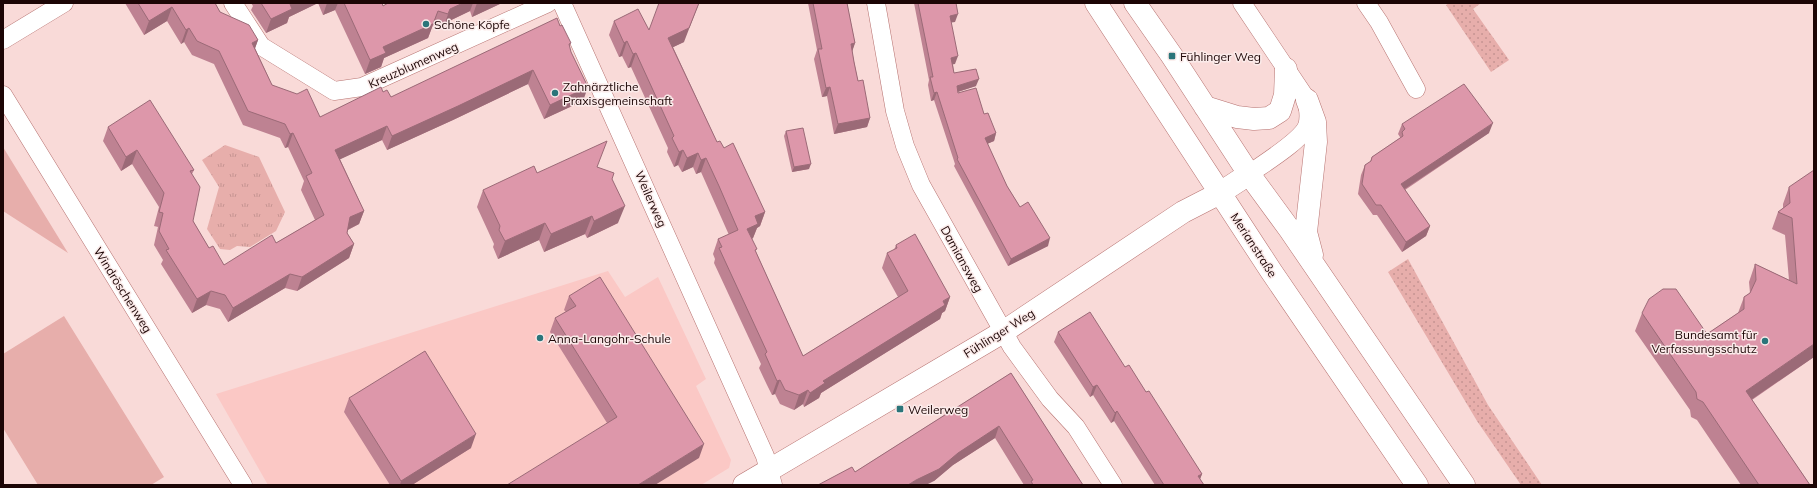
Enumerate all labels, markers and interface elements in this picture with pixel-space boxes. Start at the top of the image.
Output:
place label: Schöne Köpfe [434,17,510,32]
marker: Schöne Köpfe [421,19,431,29]
street label: Kreuzblumenweg [366,38,460,92]
place label: Fühlinger Weg [1180,49,1261,64]
marker: Fühlinger Weg [1167,51,1177,61]
place label: Zahnärztliche Praxisgemeinschaft [563,79,672,108]
marker: Zahnärztliche Praxisgemeinschaft [550,88,560,98]
street label: Weilerweg [632,168,670,230]
street label: Merianstraße [1228,210,1280,280]
street label: Damiansweg [938,223,986,295]
street label: Windröschenweg [91,244,155,336]
street label: Fühlinger Weg [961,305,1037,361]
place label: Bundesamt für Verfassungsschutz [1652,327,1758,356]
place label: Anna-Langohr-Schule [548,331,671,346]
marker: Anna-Langohr-Schule [535,333,545,343]
marker: Bundesamt für Verfassungsschutz [1760,336,1770,346]
place label: Weilerweg [908,402,968,417]
marker: Weilerweg [895,404,905,414]

